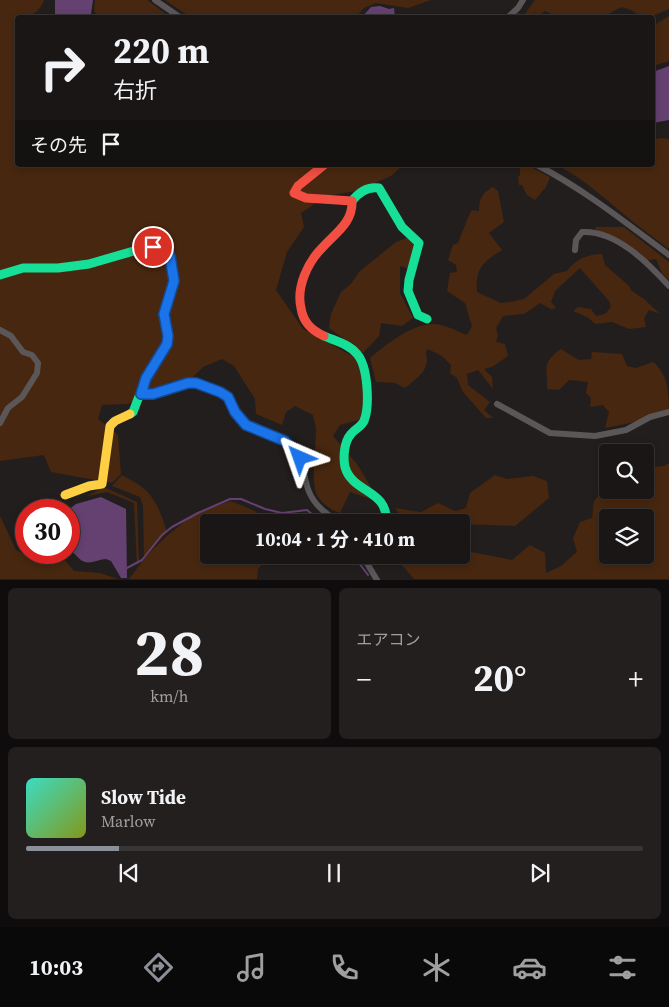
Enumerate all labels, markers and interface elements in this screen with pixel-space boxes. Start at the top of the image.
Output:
text: 220 m [113,27,209,75]
icon: right [30,35,95,100]
text: 右折 [113,75,157,105]
icon: arrive [97,130,125,158]
text: その先 [30,132,87,158]
pin [132,226,174,268]
icon: arrive [139,233,167,261]
position arrow [273,431,325,483]
map controls [599,444,654,564]
button: search [599,444,654,499]
speed limit sign: 30 [15,499,80,564]
button: layers [599,509,654,564]
text: 10:04 · 1 分 · 410 m [255,526,415,552]
text: 28 [134,608,204,697]
text: エアコン [357,628,421,650]
text: 20° [473,652,527,704]
text: − [357,660,371,698]
text: + [628,660,643,698]
text: km/h [150,685,188,707]
text: Slow Tide [101,784,186,810]
text: Marlow [101,810,156,832]
icon: previous [115,859,143,887]
icon: pause [320,859,348,887]
icon: next [526,859,554,887]
icon: directions [141,950,176,985]
icon: music [234,950,269,985]
icon: phone [327,950,362,985]
icon: climate [419,950,454,985]
icon: car [512,950,547,985]
icon: filters [605,950,640,985]
text: 10:03 [29,952,83,982]

